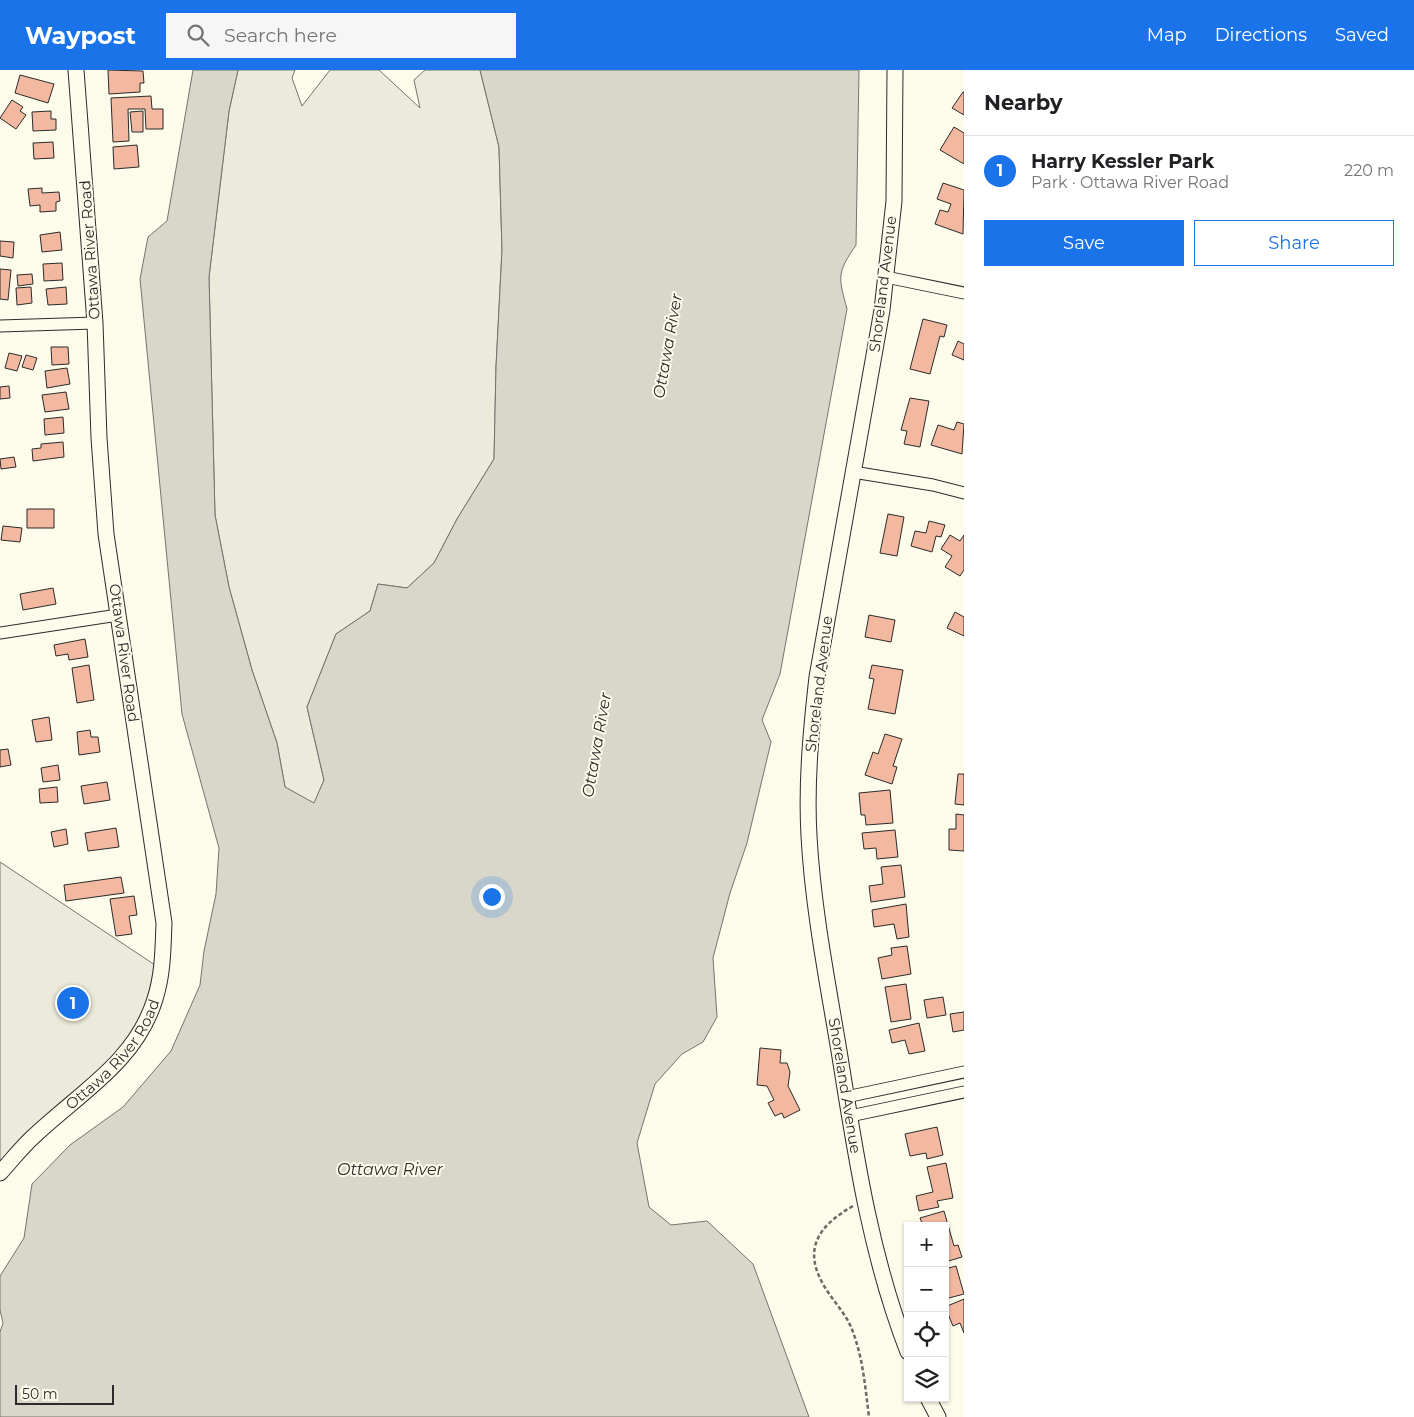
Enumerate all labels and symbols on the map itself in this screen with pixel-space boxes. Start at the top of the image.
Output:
street label: Ottawa River Road [75,180,104,320]
street label: Shoreland Avenue [865,215,900,353]
water label: Ottawa River [649,292,686,400]
street label: Ottawa River Road [105,582,144,723]
street label: Shoreland Avenue [801,615,836,753]
water label: Ottawa River [578,691,615,799]
your location [479,884,505,910]
pin: 1 [57,984,89,1022]
street label: Ottawa River Road [61,997,163,1114]
street label: Shoreland Avenue [825,1016,866,1155]
water label: Ottawa River [337,1160,444,1179]
scale bar [15,1382,114,1405]

